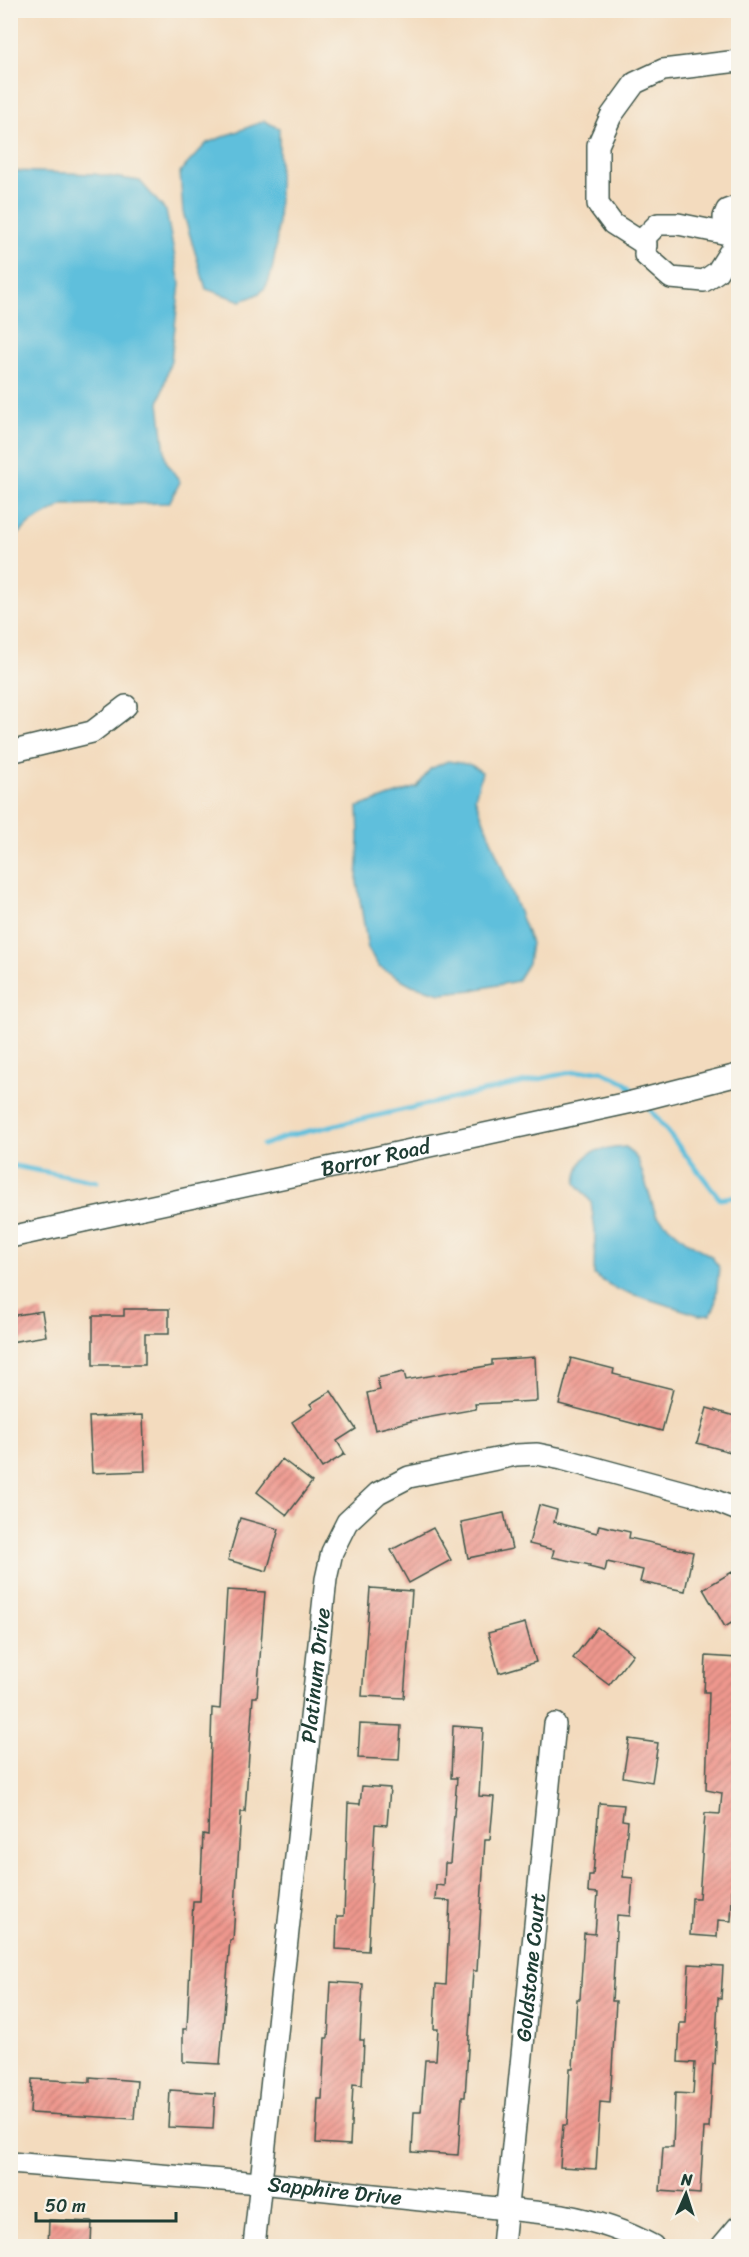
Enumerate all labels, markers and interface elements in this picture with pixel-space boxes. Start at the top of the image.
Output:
street label: Borror Road [317,1127,436,1188]
street label: Platinum Drive [289,1605,342,1745]
street label: Goldstone Court [504,1891,557,2043]
north arrow [656,2164,716,2224]
street label: Sapphire Drive [266,2165,404,2217]
text: N [679,2165,694,2194]
scale bar [36,2185,176,2223]
text: 50 m [45,2190,86,2222]

